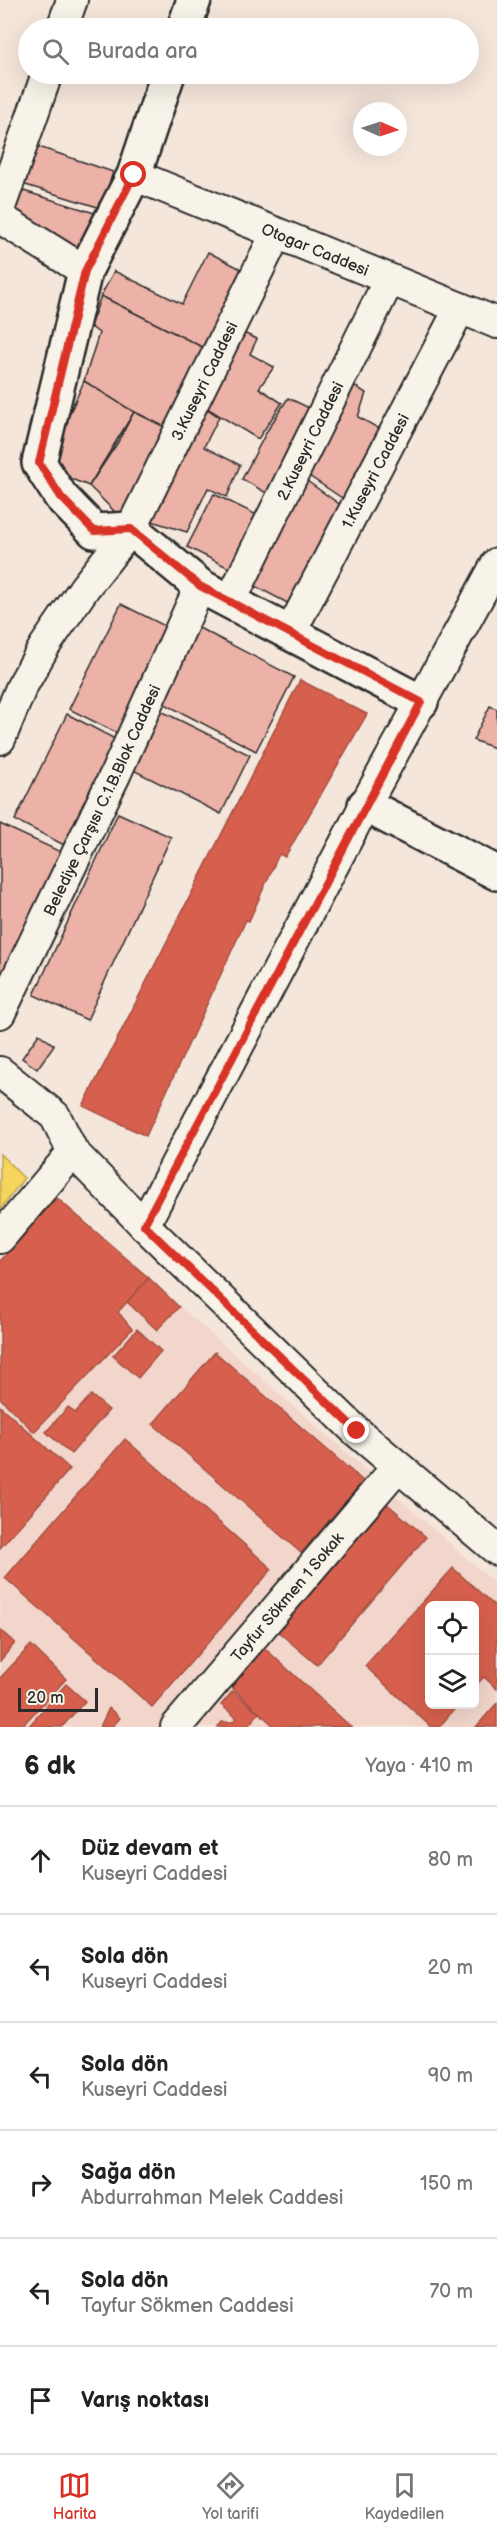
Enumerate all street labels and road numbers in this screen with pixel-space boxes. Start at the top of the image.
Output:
street label: Otogar Caddesi [258,220,372,281]
street label: 3.Kuseyri Caddesi [168,319,243,444]
street label: 2.Kuseyri Caddesi [274,379,348,504]
street label: 1.Kuseyri Caddesi [338,411,414,532]
street label: Belediye Çarşısı C.1.B.Blok Caddesi [40,682,165,919]
street label: Tayfur Sökmen 1 Sokak [228,1529,348,1666]

